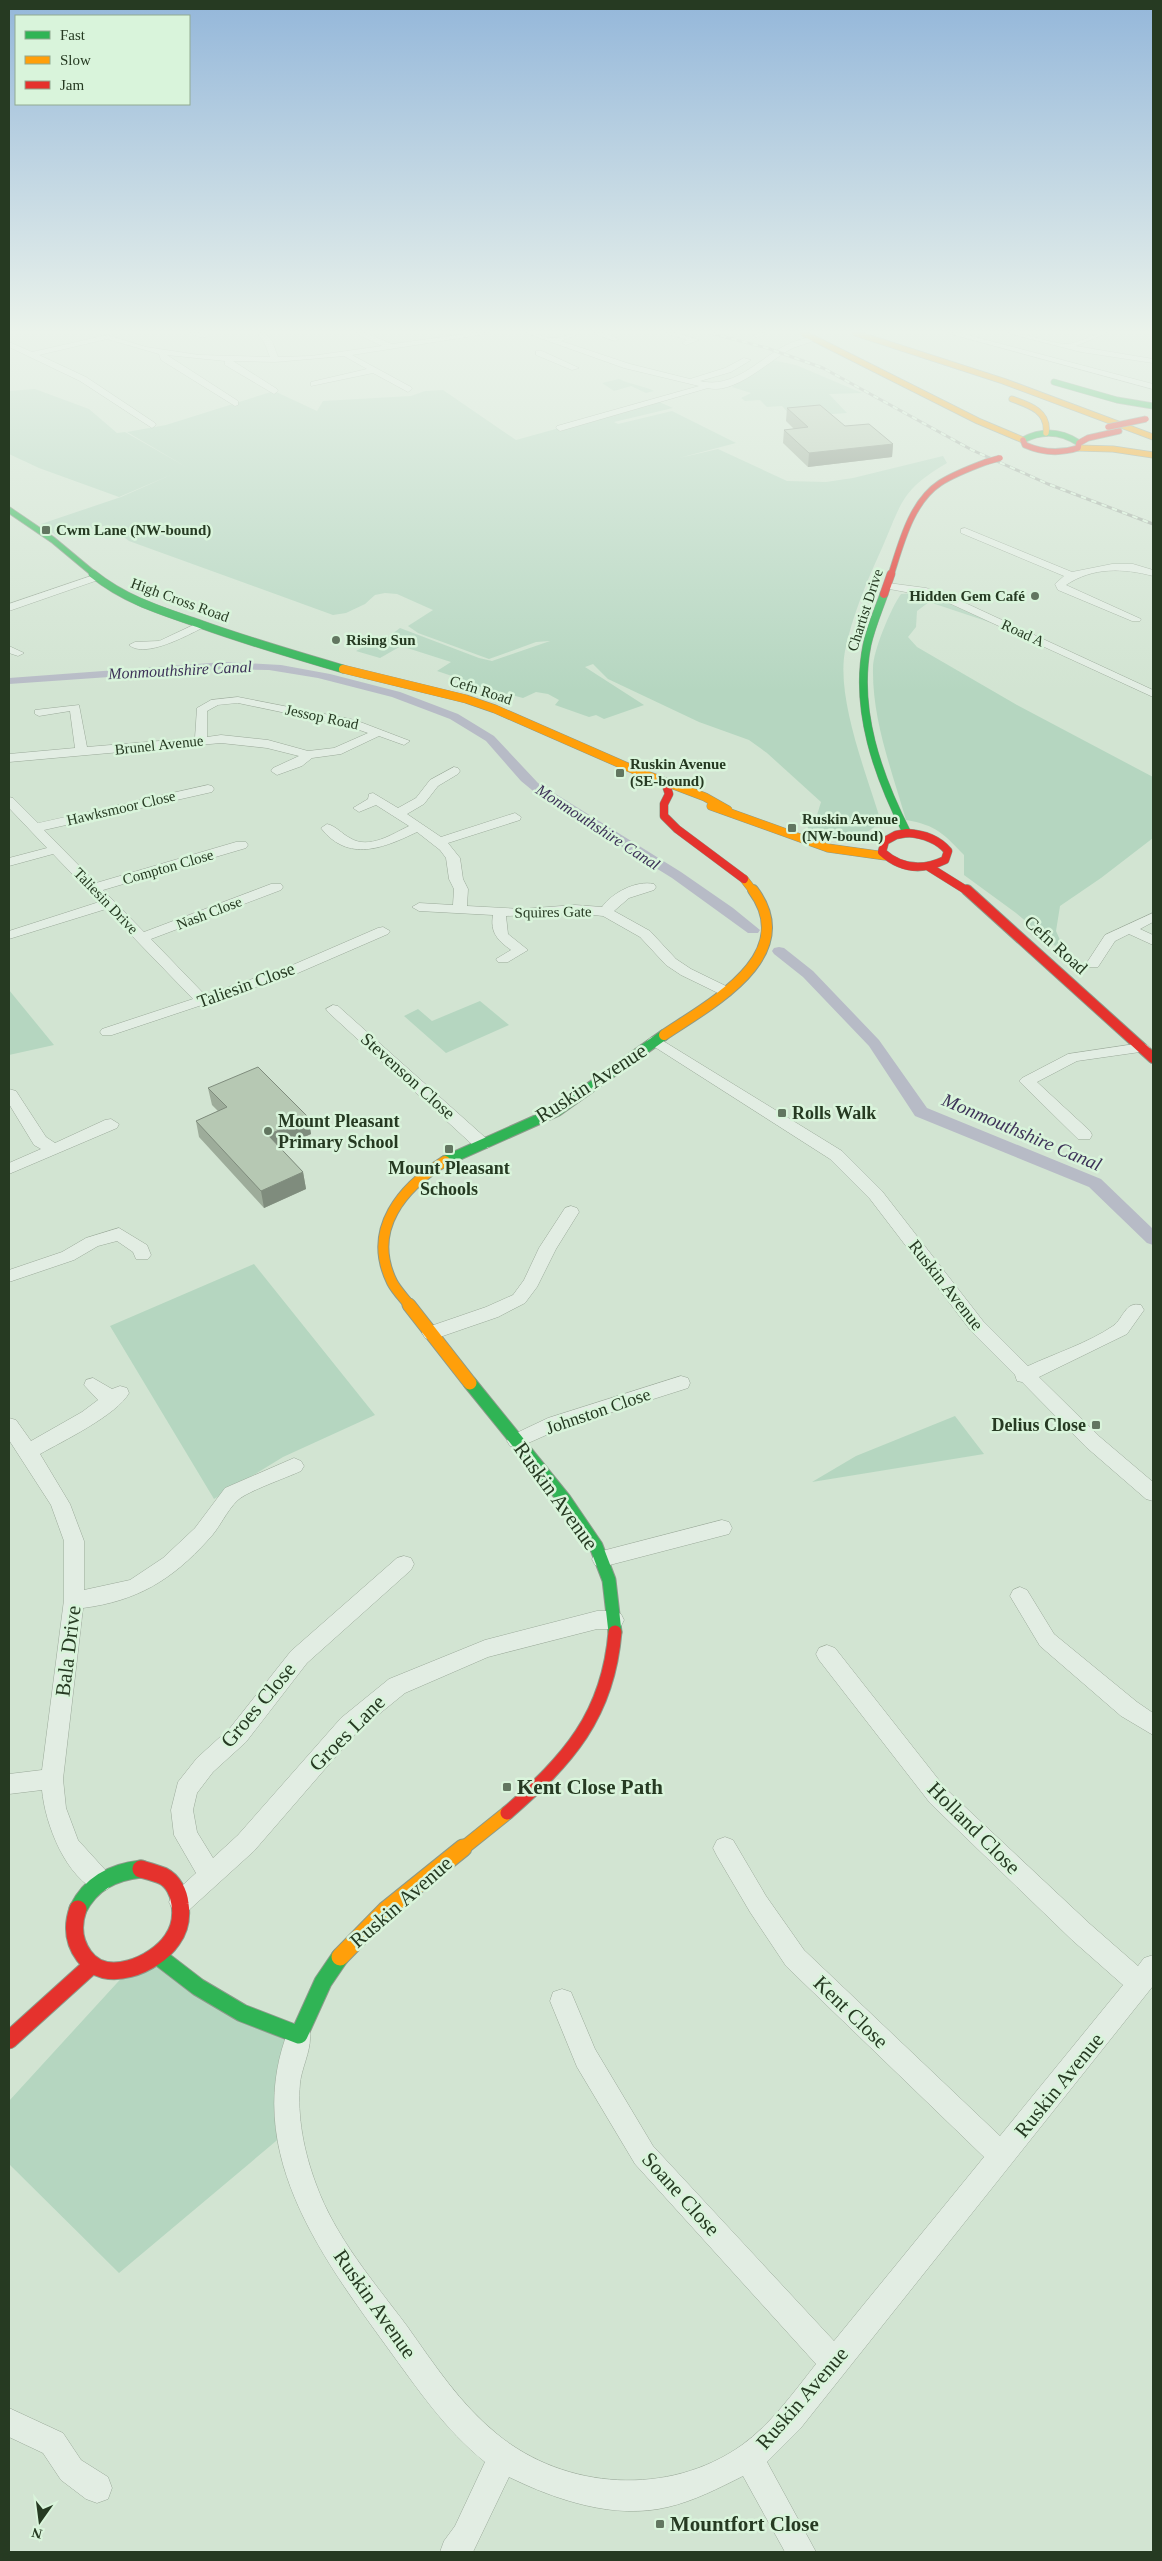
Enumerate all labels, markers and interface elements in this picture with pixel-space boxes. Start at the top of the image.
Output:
legend [15,15,190,105]
text: Fast [60,27,86,43]
text: Slow [60,52,91,68]
text: Jam [60,77,84,93]
place label: Cwm Lane (NW-bound) [56,522,211,539]
marker: Cwm Lane (NW-bound) [40,524,52,536]
street label: Chartist Drive [844,567,886,653]
street label: High Cross Road [129,575,232,625]
place label: Hidden Gem Café [909,588,1025,604]
marker: Hidden Gem Café [1029,590,1041,602]
street label: Road A [999,616,1047,650]
place label: Rising Sun [346,632,416,648]
marker: Rising Sun [330,634,342,646]
water label: Monmouthshire Canal [107,658,253,682]
street label: Cefn Road [448,672,515,708]
street label: Jessop Road [284,701,361,733]
street label: Brunel Avenue [114,732,205,758]
place label: Ruskin Avenue (SE-bound) [630,756,726,790]
marker: Ruskin Avenue (SE-bound) [614,767,626,779]
water label: Monmouthshire Canal [532,780,663,874]
street label: Hawksmoor Close [65,788,177,828]
place label: Ruskin Avenue (NW-bound) [802,811,898,845]
marker: Ruskin Avenue (NW-bound) [786,822,798,834]
street label: Compton Close [121,846,216,888]
street label: Taliesin Drive [71,865,142,937]
street label: Nash Close [174,893,244,933]
street label: Squires Gate [514,903,592,921]
street label: Cefn Road [1021,912,1091,978]
street label: Taliesin Close [195,958,297,1012]
street label: Stevenson Close [357,1029,459,1123]
street label: Ruskin Avenue [531,1038,651,1128]
water label: Monmouthshire Canal [938,1089,1105,1175]
place label: Rolls Walk [792,1103,876,1123]
marker: Rolls Walk [776,1107,788,1119]
place label: Mount Pleasant Primary School [278,1111,400,1152]
marker: Mount Pleasant Primary School [262,1125,274,1137]
marker: Mount Pleasant Schools [443,1143,455,1155]
place label: Mount Pleasant Schools [388,1158,510,1199]
street label: Ruskin Avenue [905,1236,987,1334]
street label: Johnston Close [543,1384,653,1438]
place label: Delius Close [992,1415,1086,1435]
marker: Delius Close [1090,1419,1102,1431]
street label: Ruskin Avenue [509,1437,603,1555]
street label: Bala Drive [51,1604,85,1698]
street label: Groes Close [216,1658,300,1752]
street label: Groes Lane [304,1690,390,1776]
place label: Kent Close Path [517,1775,663,1799]
street label: Holland Close [923,1777,1025,1879]
marker: Kent Close Path [501,1781,513,1793]
street label: Ruskin Avenue [345,1851,457,1953]
street label: Kent Close [809,1971,893,2053]
street label: Ruskin Avenue [1010,2028,1108,2142]
street label: Soane Close [637,2147,725,2241]
street label: Ruskin Avenue [329,2245,421,2363]
street label: Ruskin Avenue [751,2342,853,2454]
north arrow [15,2496,65,2546]
place label: Mountfort Close [670,2512,819,2536]
marker: Mountfort Close [654,2518,666,2530]
text: N [30,2525,44,2542]

